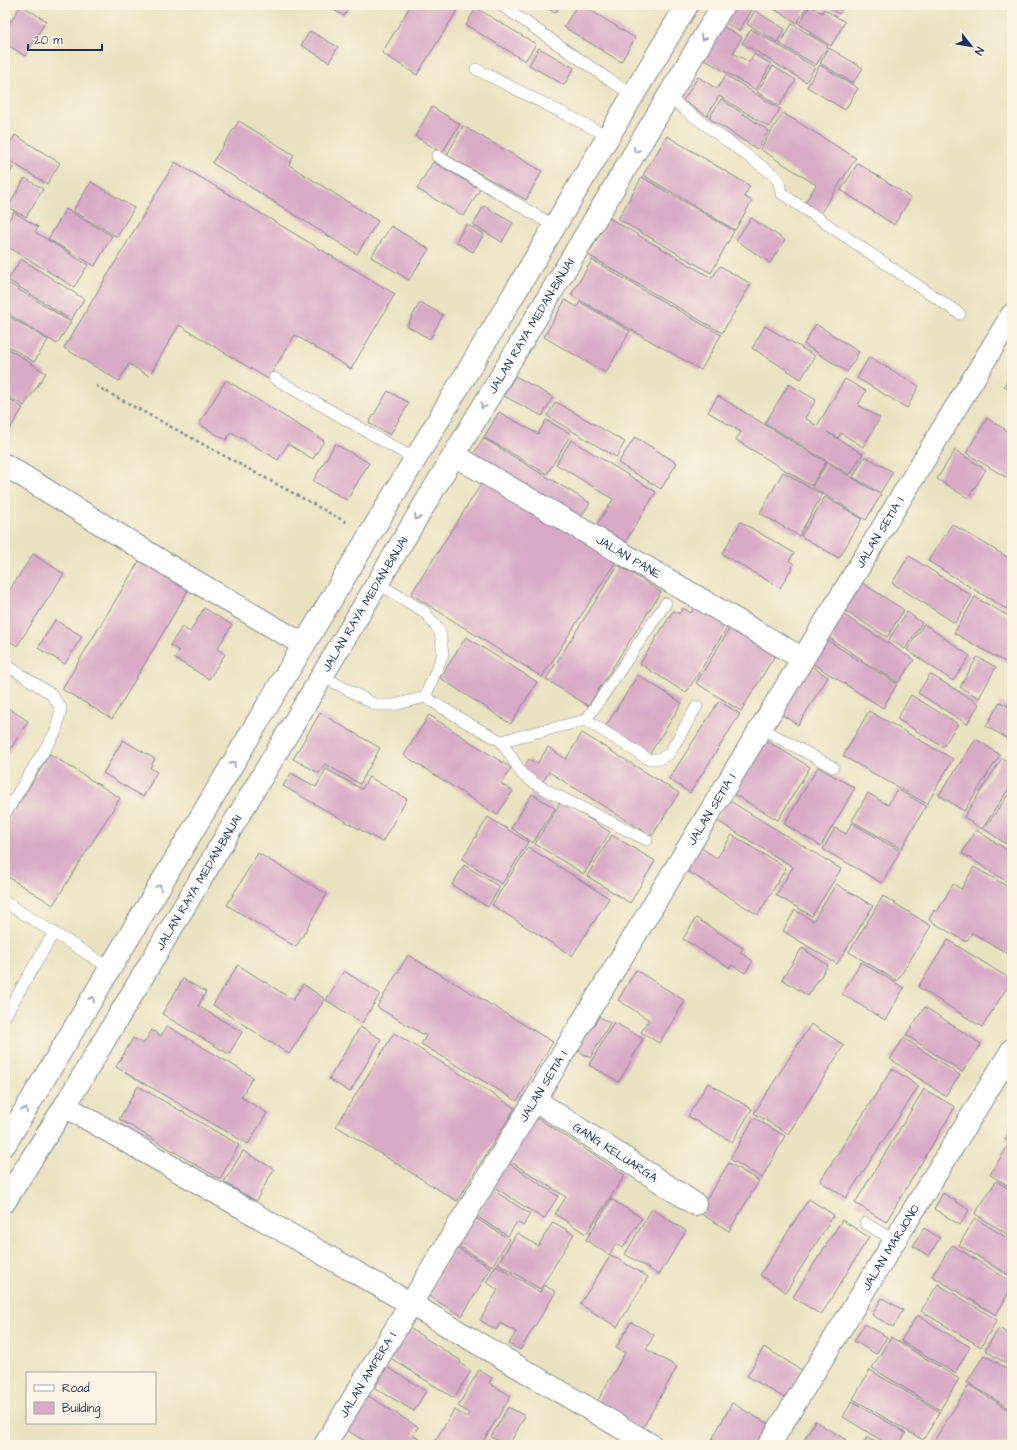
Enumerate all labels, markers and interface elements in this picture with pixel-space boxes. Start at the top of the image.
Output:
scale bar [28,26,102,52]
north arrow [951,26,991,66]
text: 20 m [34,32,63,49]
one-way arrow [700,34,707,41]
text: N [971,44,987,58]
one-way arrow [633,146,641,153]
street label: JALAN RAYA MEDAN-BINJAI [484,255,578,397]
one-way arrow [481,402,488,409]
street label: JALAN SETIA I [852,493,908,571]
one-way arrow [414,513,421,520]
street label: JALAN PANE [593,531,664,583]
street label: JALAN RAYA MEDAN-BINJAI [318,533,412,675]
one-way arrow [228,761,235,768]
street label: JALAN SETIA I [683,770,740,848]
street label: JALAN RAYA MEDAN-BINJAI [152,811,246,953]
one-way arrow [154,884,161,891]
one-way arrow [87,996,94,1003]
street label: JALAN SETIA I [515,1047,572,1125]
one-way arrow [20,1107,28,1114]
street label: GANG KELUARGA [570,1118,662,1186]
street label: JALAN MARJONO [858,1201,924,1294]
street label: JALAN AMPERA I [335,1329,400,1421]
legend [26,1372,156,1424]
text: Road [62,1380,90,1397]
text: Building [62,1400,100,1418]

